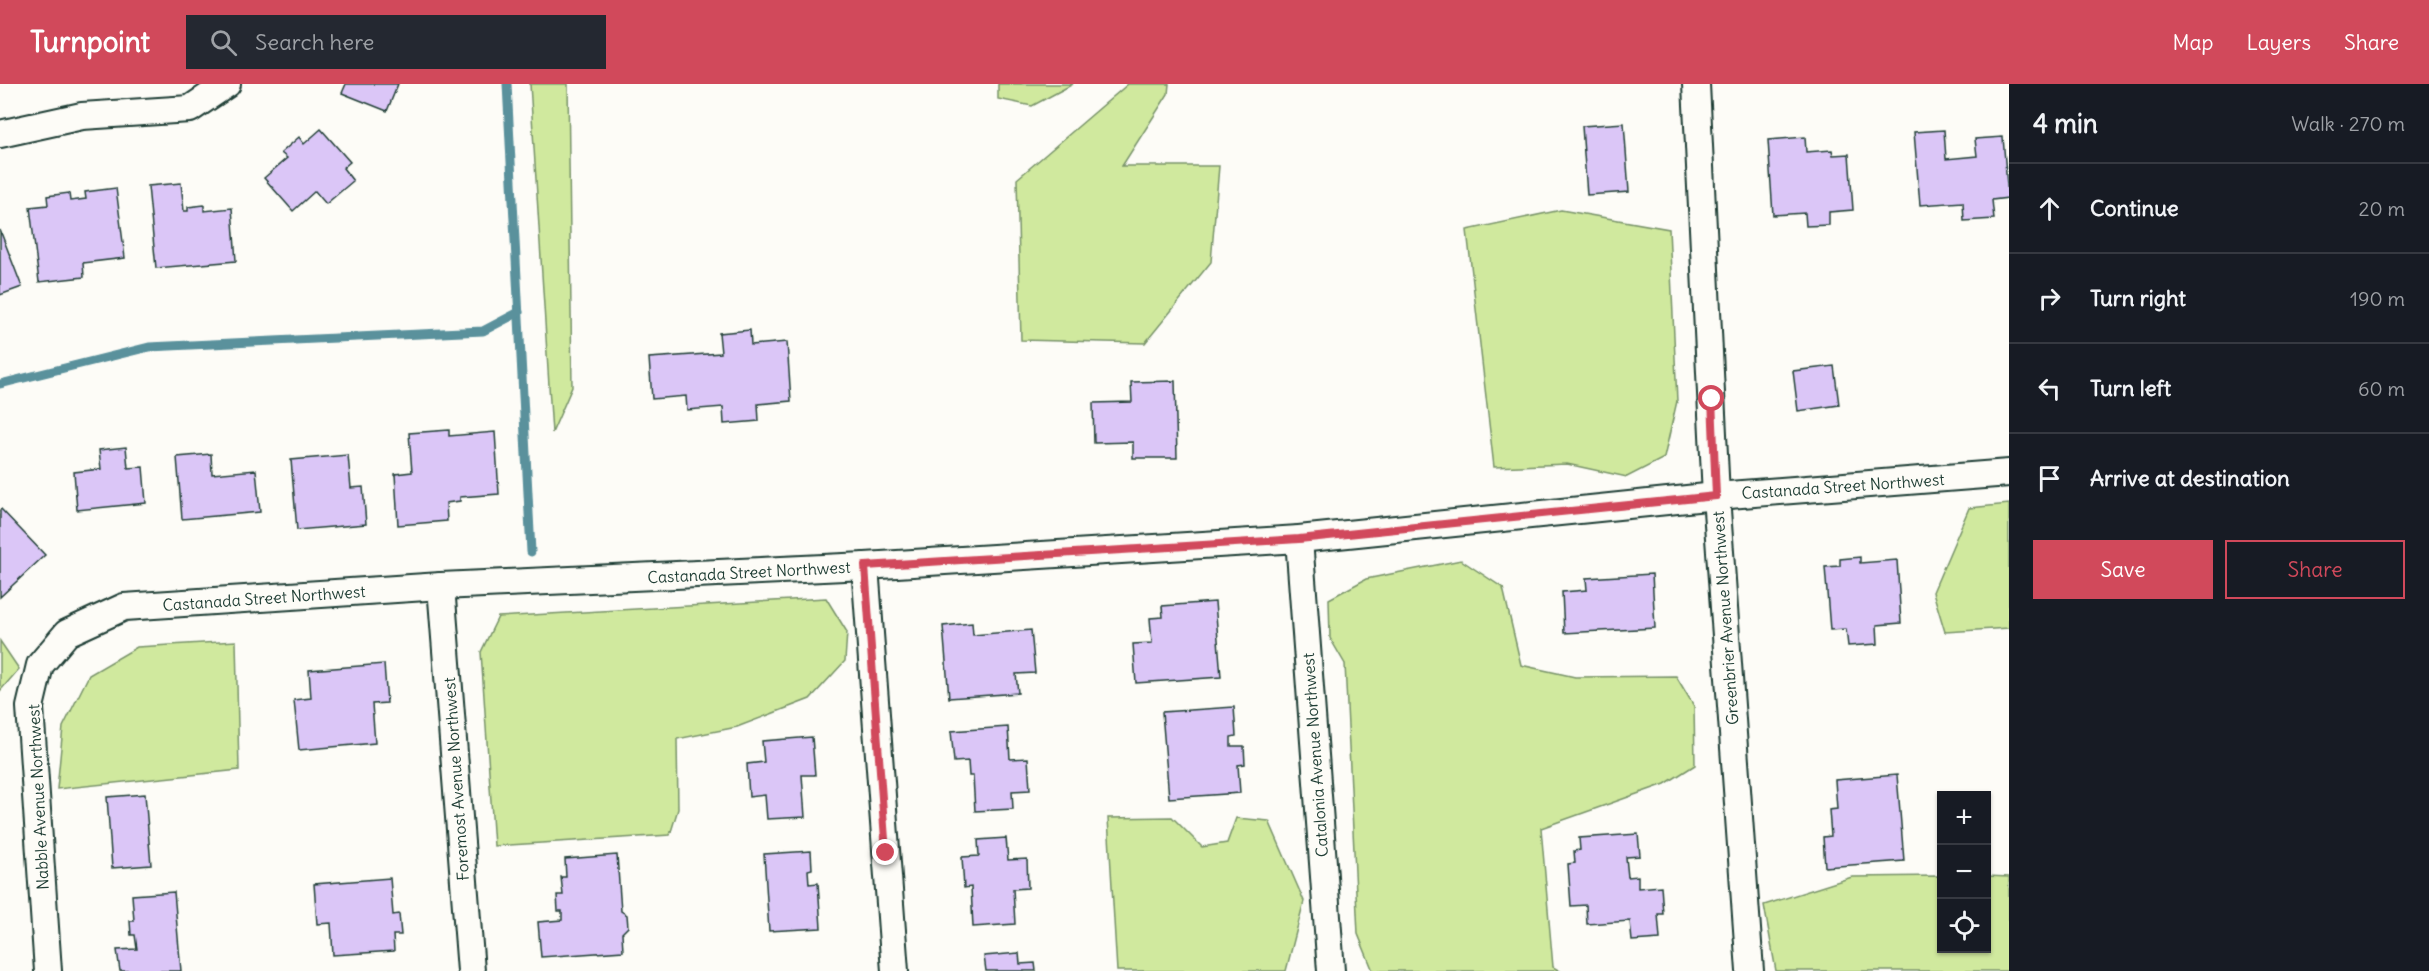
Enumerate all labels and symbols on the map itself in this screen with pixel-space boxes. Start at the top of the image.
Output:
route start [1698,385,1724,411]
street label: Castanada Street Northwest [1741,469,1946,503]
street label: Greenbrier Avenue Northwest [1708,510,1742,726]
street label: Castanada Street Northwest [647,557,852,587]
street label: Castanada Street Northwest [162,581,367,615]
street label: Catalonia Avenue Northwest [1298,652,1332,858]
street label: Foremost Avenue Northwest [439,676,473,881]
street label: Nabble Avenue Northwest [23,703,53,890]
route end [872,839,898,865]

